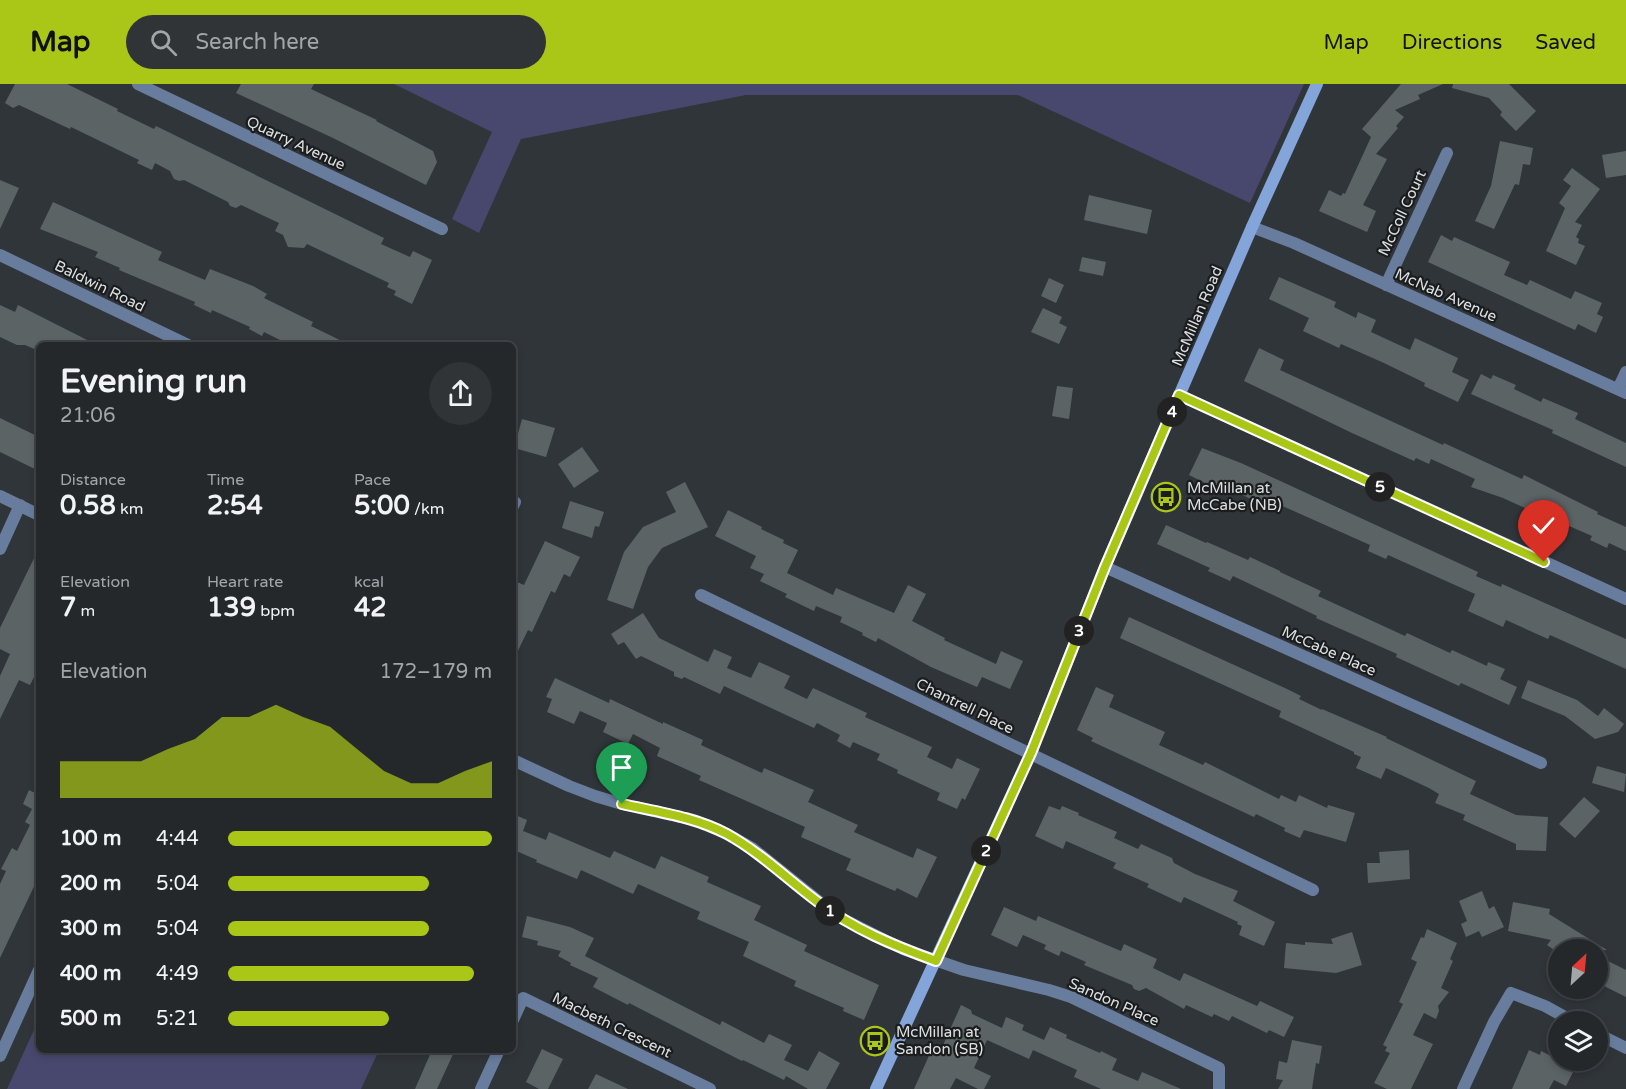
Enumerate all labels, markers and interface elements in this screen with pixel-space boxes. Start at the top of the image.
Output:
search box [126,15,546,69]
text: Map [30,25,90,59]
icon: search [147,26,180,59]
text: Search here [195,29,319,55]
text: Map [1323,30,1369,55]
text: Directions [1402,30,1502,55]
text: Saved [1535,30,1596,55]
street label: Quarry Avenue [244,112,348,174]
street label: McColl Court [1374,167,1430,259]
street label: Baldwin Road [52,256,148,316]
street label: McMillan Road [1168,263,1226,369]
street label: McNab Avenue [1392,264,1500,326]
text: Evening run [60,362,247,401]
button: share [429,362,492,425]
pin: 4 [1157,397,1187,427]
text: 4 [1167,402,1177,422]
text: 21:06 [60,404,115,428]
text: Distance [60,470,126,490]
text: Time [207,470,244,490]
text: Pace [354,470,391,490]
pin: 5 [1365,472,1395,502]
text: 5 [1375,477,1385,497]
place label: McMillan at McCabe (NB) [1187,479,1282,514]
bus stop icon: McMillan at McCabe (NB) [1150,481,1182,513]
text: 0.58 [60,490,116,521]
text: 2:54 [207,490,263,521]
text: 5:00 [354,490,410,521]
text: km [116,499,143,519]
text: /km [410,499,444,519]
pin [1518,500,1569,562]
icon: check [1527,509,1560,542]
text: Elevation [60,572,130,592]
text: Heart rate [207,572,283,592]
text: kcal [354,572,384,592]
text: 7 [60,592,76,623]
text: 139 [207,592,256,623]
text: 42 [354,592,387,623]
text: m [76,601,95,621]
text: bpm [256,601,295,621]
pin: 3 [1064,616,1094,646]
text: 3 [1074,621,1084,641]
street label: McCabe Place [1279,622,1379,680]
text: Elevation [60,660,147,684]
text: 172–179 m [379,660,492,684]
street label: Chantrell Place [913,675,1017,737]
pin [596,742,647,804]
icon: arrive [605,751,638,784]
text: 100 m [60,827,121,851]
text: 4:44 [156,827,199,851]
pin: 2 [971,836,1001,866]
text: 2 [981,841,991,861]
text: 200 m [60,872,121,896]
text: 5:04 [156,872,199,896]
pin: 1 [815,896,845,926]
text: 1 [825,901,835,921]
text: 300 m [60,917,121,941]
text: 5:04 [156,917,199,941]
north arrow [1548,939,1608,999]
map controls [1548,939,1608,1071]
text: 400 m [60,962,121,986]
text: 4:49 [156,962,199,986]
street label: Sandon Place [1066,974,1162,1030]
street label: Macbeth Crescent [550,988,675,1062]
text: 500 m [60,1007,121,1031]
text: 5:21 [156,1007,199,1031]
button: layers [1548,1011,1608,1071]
place label: McMillan at Sandon (SB) [896,1023,983,1058]
bus stop icon: McMillan at Sandon (SB) [859,1025,891,1057]

